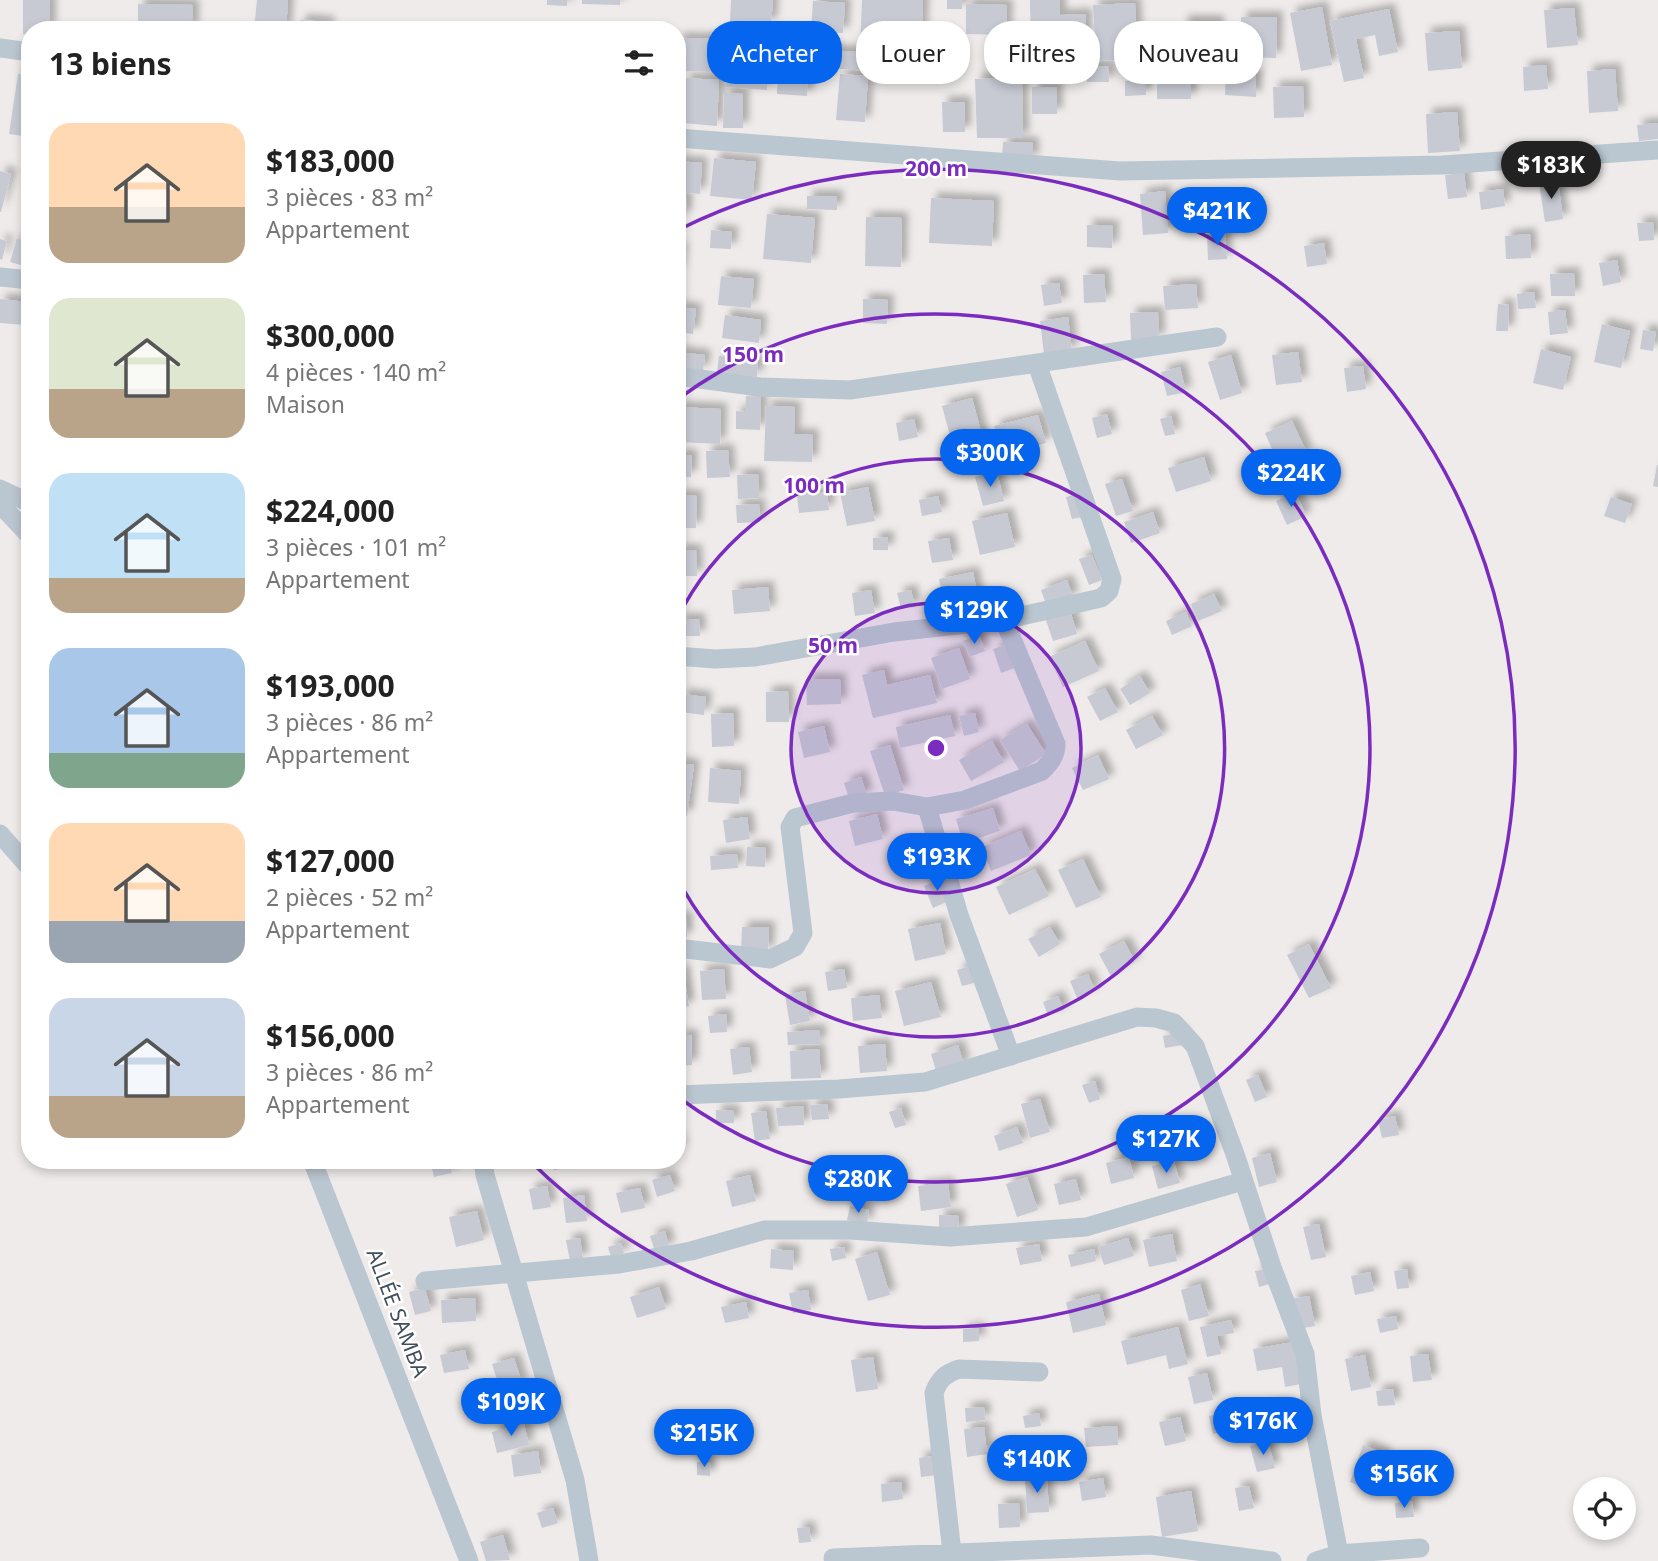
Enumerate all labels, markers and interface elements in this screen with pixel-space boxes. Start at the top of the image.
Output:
chip: Acheter [707,21,842,84]
chip: Louer [856,21,970,84]
chip: Filtres [984,21,1100,84]
chip: Nouveau [1114,21,1263,84]
text: 13 biens [49,43,172,84]
icon: filters [620,44,658,82]
text: $183,000 [266,140,395,181]
pin: $183K [1502,142,1600,201]
text: $183K [1517,148,1585,180]
icon: home [105,151,189,235]
text: 200 m [905,154,967,182]
text: 3 pièces · 83 m² [266,181,433,213]
pin: $421K [1168,188,1266,247]
text: $421K [1183,194,1251,226]
text: Appartement [266,213,410,245]
text: $300,000 [266,315,395,356]
icon: home [105,326,189,410]
text: 150 m [722,340,784,368]
text: 4 pièces · 140 m² [266,356,446,388]
text: Maison [266,388,345,420]
pin: $300K [941,430,1039,489]
text: $300K [956,436,1024,468]
pin: $224K [1242,449,1340,509]
text: $224K [1257,456,1325,488]
text: 100 m [783,471,845,499]
text: $224,000 [266,490,395,531]
icon: home [105,501,189,585]
text: 3 pièces · 101 m² [266,531,446,563]
text: Appartement [266,563,410,595]
pin: $129K [925,586,1023,646]
text: $129K [940,593,1008,625]
text: 50 m [808,631,858,659]
text: $193,000 [266,665,395,706]
icon: home [105,676,189,760]
text: 3 pièces · 86 m² [266,706,433,738]
centre of rings [924,736,948,760]
text: Appartement [266,738,410,770]
pin: $193K [888,834,986,893]
text: $127,000 [266,840,395,881]
text: $193K [903,840,971,872]
icon: home [105,851,189,935]
text: 2 pièces · 52 m² [266,881,433,913]
text: Appartement [266,913,410,945]
text: $156,000 [266,1015,395,1056]
icon: home [105,1026,189,1110]
text: 3 pièces · 86 m² [266,1056,433,1088]
text: Appartement [266,1088,410,1120]
pin: $127K [1117,1116,1215,1175]
text: $127K [1132,1122,1200,1154]
pin: $280K [809,1156,907,1215]
text: $280K [824,1162,892,1194]
street label: ALLÉE SAMBA [361,1244,435,1381]
pin: $109K [462,1378,560,1438]
text: $109K [477,1385,545,1417]
pin: $176K [1214,1398,1312,1457]
text: $176K [1229,1404,1297,1436]
pin: $215K [655,1410,753,1469]
text: $215K [670,1416,738,1448]
pin: $140K [988,1436,1086,1495]
text: $140K [1003,1442,1071,1474]
pin: $156K [1355,1450,1453,1510]
text: $156K [1370,1457,1438,1489]
map controls [1573,1477,1636,1540]
button: locate [1573,1477,1636,1540]

